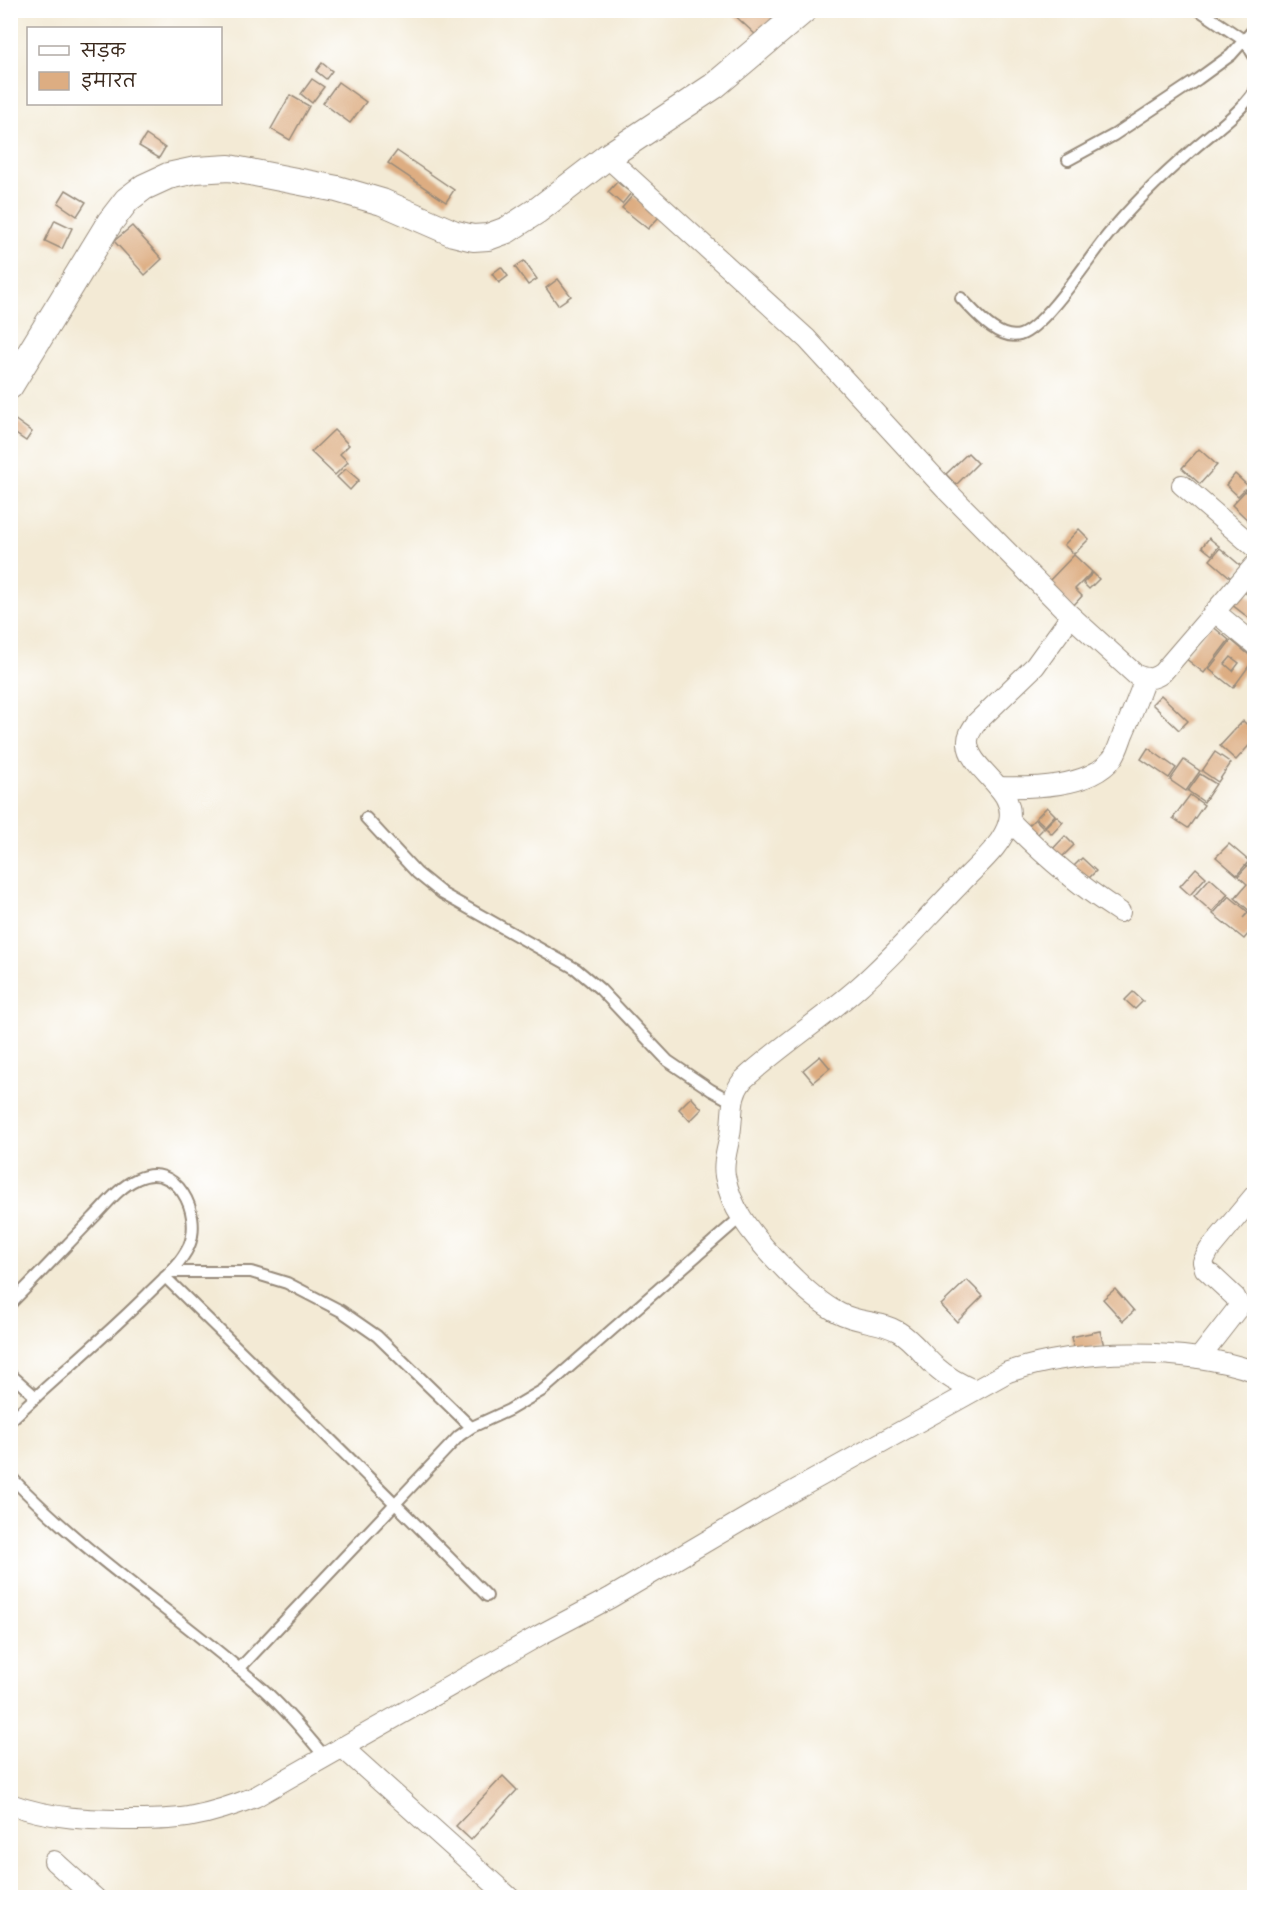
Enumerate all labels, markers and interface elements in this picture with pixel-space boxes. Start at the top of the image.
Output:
legend [27,27,222,105]
text: सड़क [80,36,126,63]
text: इमारत [81,66,137,93]

